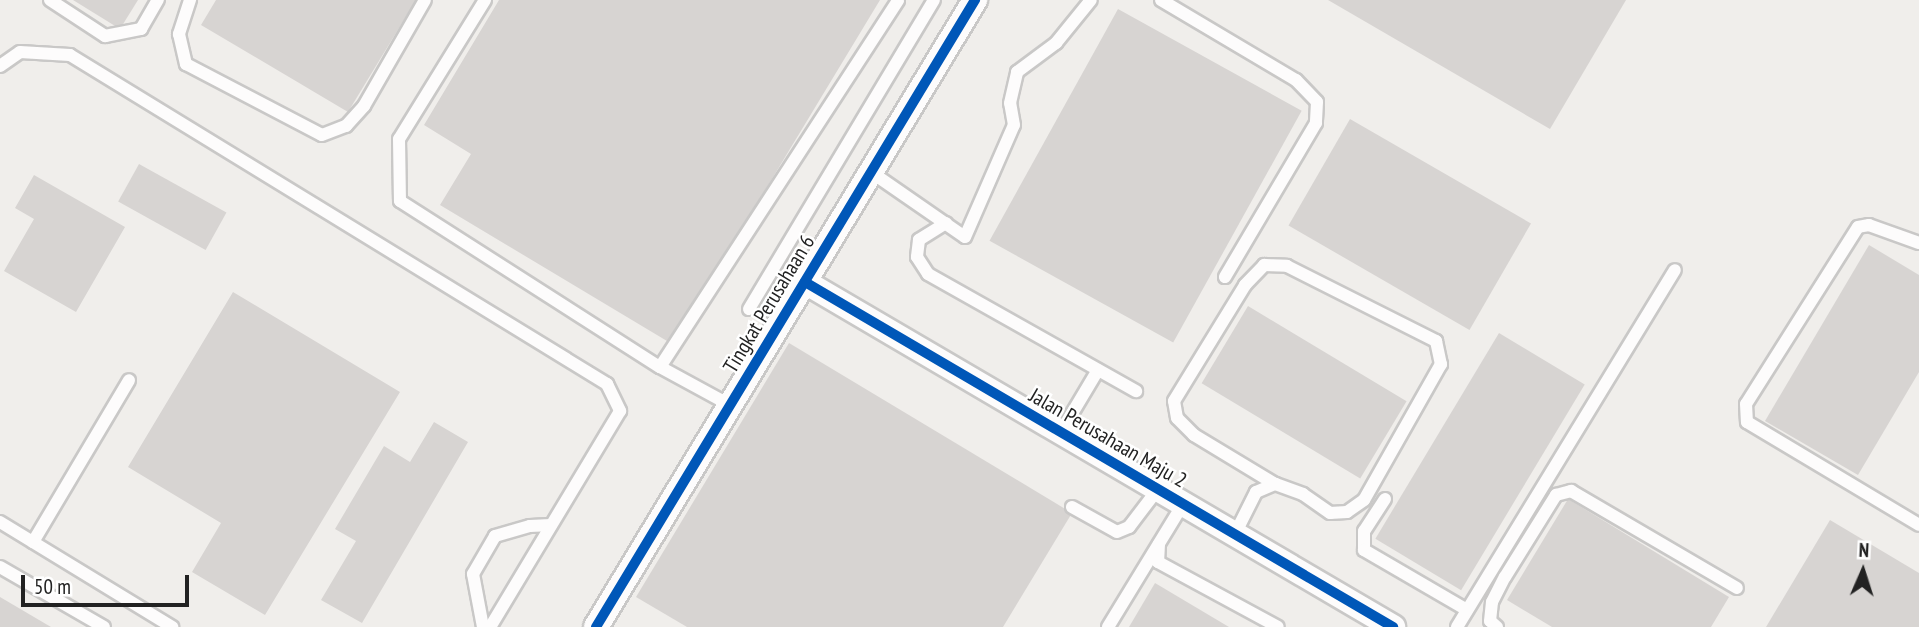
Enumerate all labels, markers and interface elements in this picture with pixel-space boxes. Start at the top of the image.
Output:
street label: Tingkat Perusahaan 6 [718,231,820,377]
street label: Jalan Perusahaan Maju 2 [1025,383,1191,493]
north arrow [1828,536,1898,606]
text: N [1858,538,1870,562]
scale bar [24,560,192,604]
text: 50 m [34,573,71,600]

